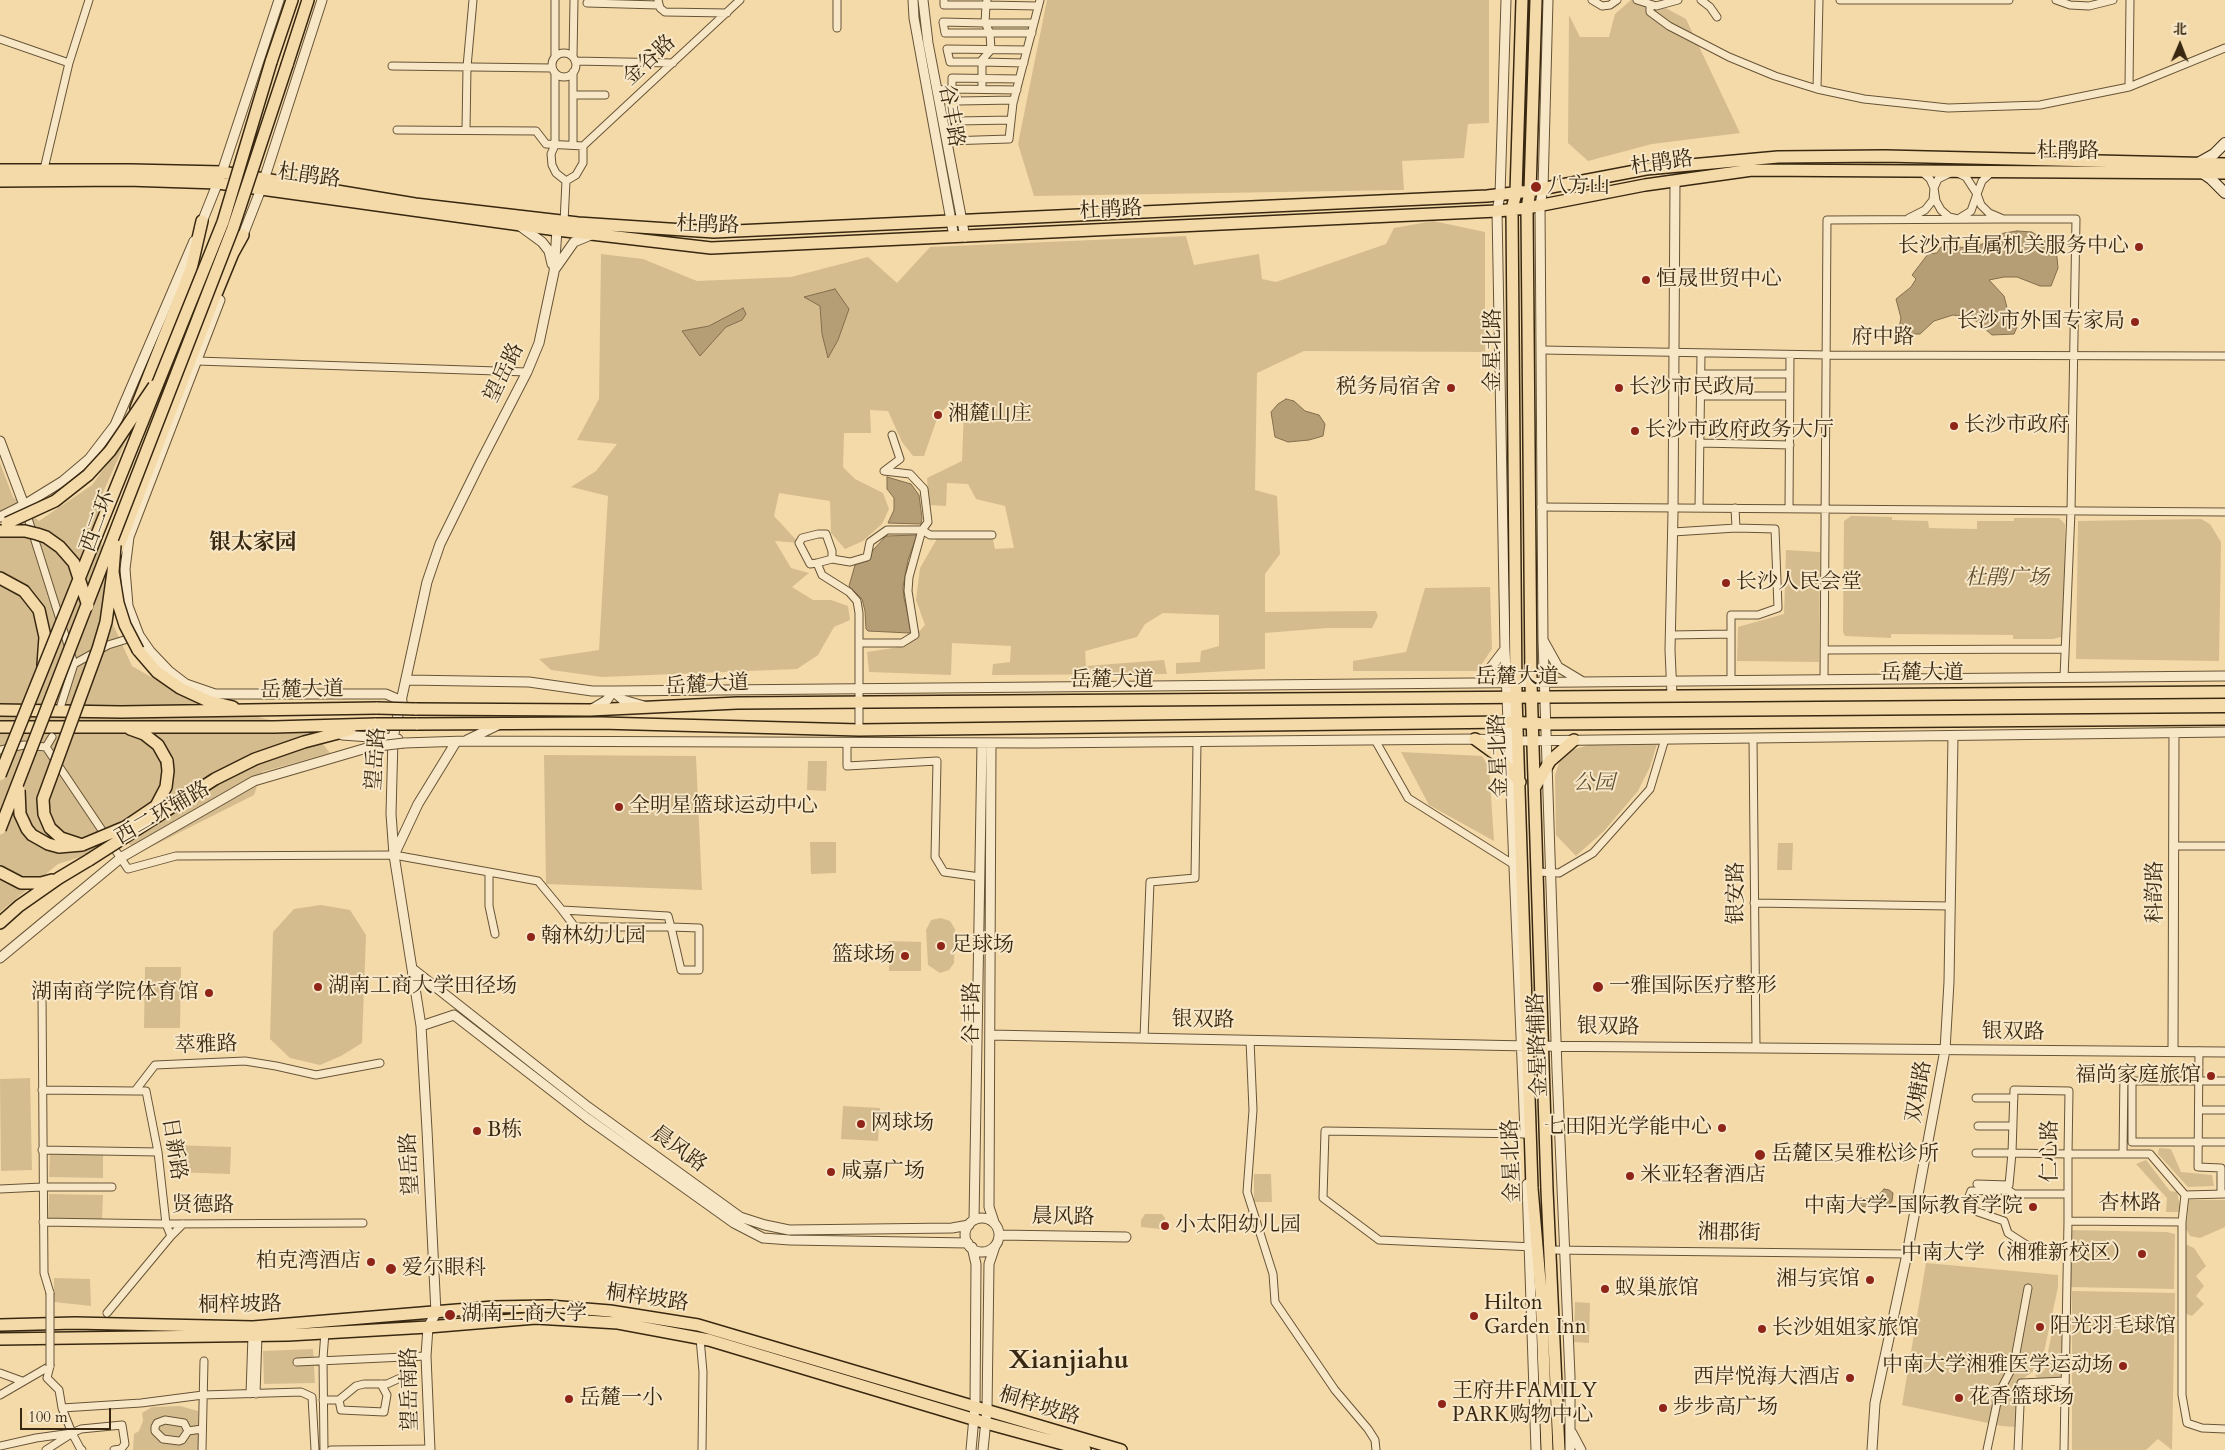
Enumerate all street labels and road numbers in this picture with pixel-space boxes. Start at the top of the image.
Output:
street label: 金谷路 [618,30,682,92]
street label: 谷丰路 [932,83,968,149]
street label: 杜鹃路 [2037,139,2099,165]
street label: 杜鹃路 [1629,147,1695,181]
street label: 杜鹃路 [276,160,342,194]
street label: 杜鹃路 [1079,197,1143,225]
street label: 杜鹃路 [676,212,740,240]
street label: 金星北路 [1481,308,1507,392]
street label: 府中路 [1852,325,1914,351]
street label: 望岳路 [480,339,530,407]
street label: 西二环 [76,488,122,556]
street label: 岳麓大道 [1880,661,1964,687]
street label: 岳麓大道 [1475,665,1559,691]
street label: 岳麓大道 [1070,668,1154,694]
street label: 岳麓大道 [664,671,750,701]
street label: 岳麓大道 [260,678,344,704]
street label: 金星北路 [1486,714,1514,798]
street label: 望岳路 [362,727,392,791]
street label: 西二环辅路 [111,777,215,851]
street label: 科韵路 [2143,861,2169,923]
street label: 银安路 [1724,862,1750,924]
street label: 谷丰路 [960,982,986,1044]
street label: 金星路辅路 [1525,992,1553,1098]
street label: 银双路 [1171,1008,1235,1034]
street label: 银双路 [1576,1015,1640,1041]
street label: 银双路 [1981,1020,2045,1046]
street label: 萃雅路 [174,1032,238,1060]
street label: 双塘路 [1902,1059,1938,1125]
street label: 日新路 [156,1116,190,1182]
street label: 金星北路 [1499,1119,1527,1203]
street label: 仁心路 [2038,1120,2064,1182]
street label: 晨风路 [645,1121,711,1179]
street label: 望岳路 [397,1132,425,1196]
street label: 杏林路 [2099,1191,2161,1217]
street label: 贤德路 [172,1193,234,1219]
street label: 晨风路 [1031,1205,1095,1231]
street label: 湘郡街 [1697,1221,1761,1247]
street label: 桐梓坡路 [604,1281,690,1317]
street label: 桐梓坡路 [198,1293,282,1319]
street label: 望岳南路 [398,1347,424,1431]
street label: 桐梓坡路 [995,1383,1083,1431]

